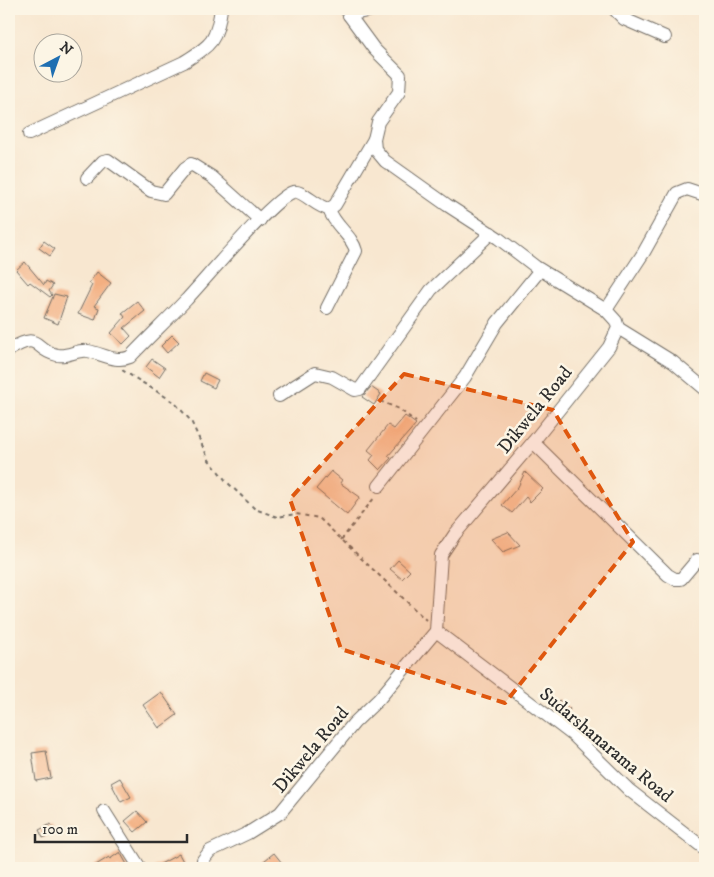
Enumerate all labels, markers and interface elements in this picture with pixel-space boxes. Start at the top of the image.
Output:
north arrow [32,32,82,82]
text: N [56,38,76,60]
street label: Dikwela Road [493,361,578,458]
street label: Sudarshanarama Road [535,683,678,808]
street label: Dikwela Road [268,702,354,798]
scale bar [35,812,188,844]
text: 100 m [42,820,78,839]

